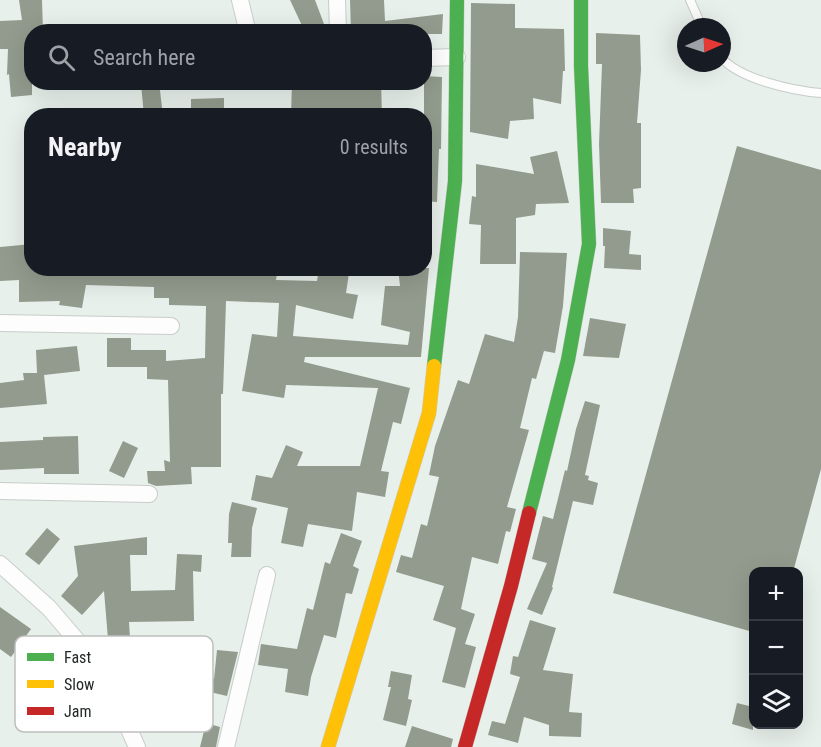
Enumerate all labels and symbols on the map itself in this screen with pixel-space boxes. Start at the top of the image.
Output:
north arrow [677,18,731,72]
legend [15,636,213,732]
text: Fast [64,648,91,667]
text: Slow [64,675,94,694]
text: Jam [64,702,91,721]

